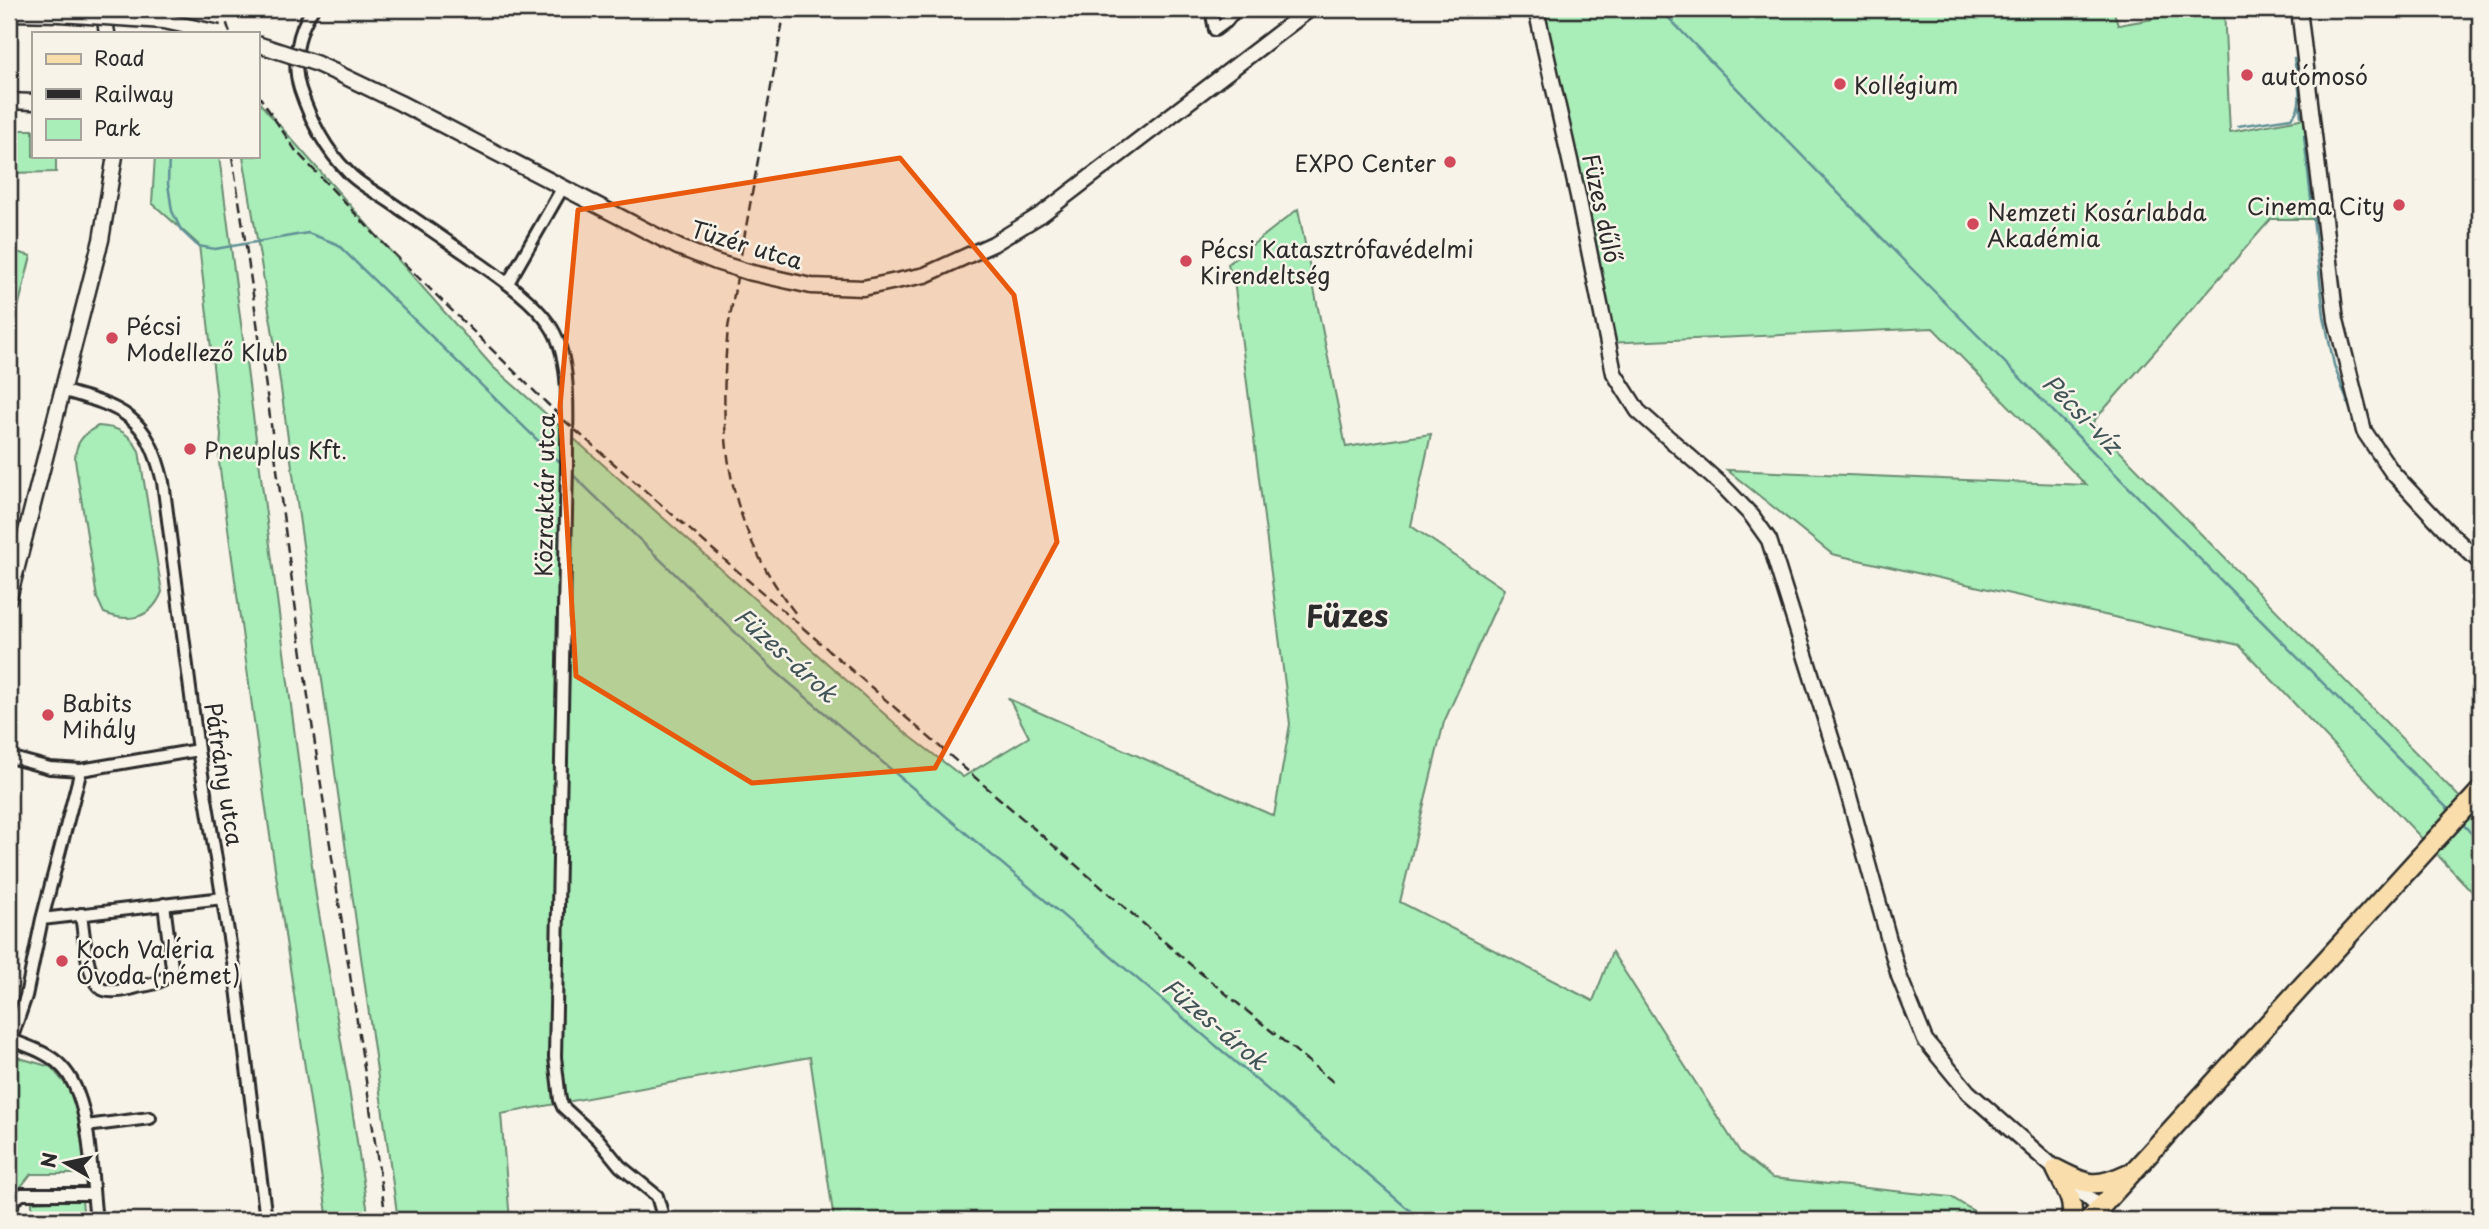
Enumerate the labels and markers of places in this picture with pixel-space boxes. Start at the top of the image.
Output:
place label: autómosó [2261,58,2368,93]
place label: Kollégium [1854,67,1958,102]
marker: autómosó [2239,67,2255,83]
marker: Kollégium [1832,76,1848,92]
place label: EXPO Center [1295,145,1436,180]
marker: EXPO Center [1442,154,1458,170]
place label: Cinema City [2247,188,2385,223]
place label: Nemzeti Kosárlabda Akadémia [1987,194,2207,255]
marker: Cinema City [2391,197,2407,213]
marker: Nemzeti Kosárlabda Akadémia [1965,216,1981,232]
place label: Pécsi Katasztrófavédelmi Kirendeltség [1200,231,1474,292]
marker: Pécsi Katasztrófavédelmi Kirendeltség [1178,253,1194,269]
place label: Pécsi Modellező Klub [126,308,288,369]
marker: Pécsi Modellező Klub [104,330,120,346]
place label: Pneuplus Kft. [204,432,347,467]
marker: Pneuplus Kft. [182,441,198,457]
place label: Babits Mihály [62,685,136,746]
marker: Babits Mihály [40,707,56,723]
place label: Koch Valéria Óvoda (német) [76,931,241,992]
marker: Koch Valéria Óvoda (német) [54,953,70,969]

